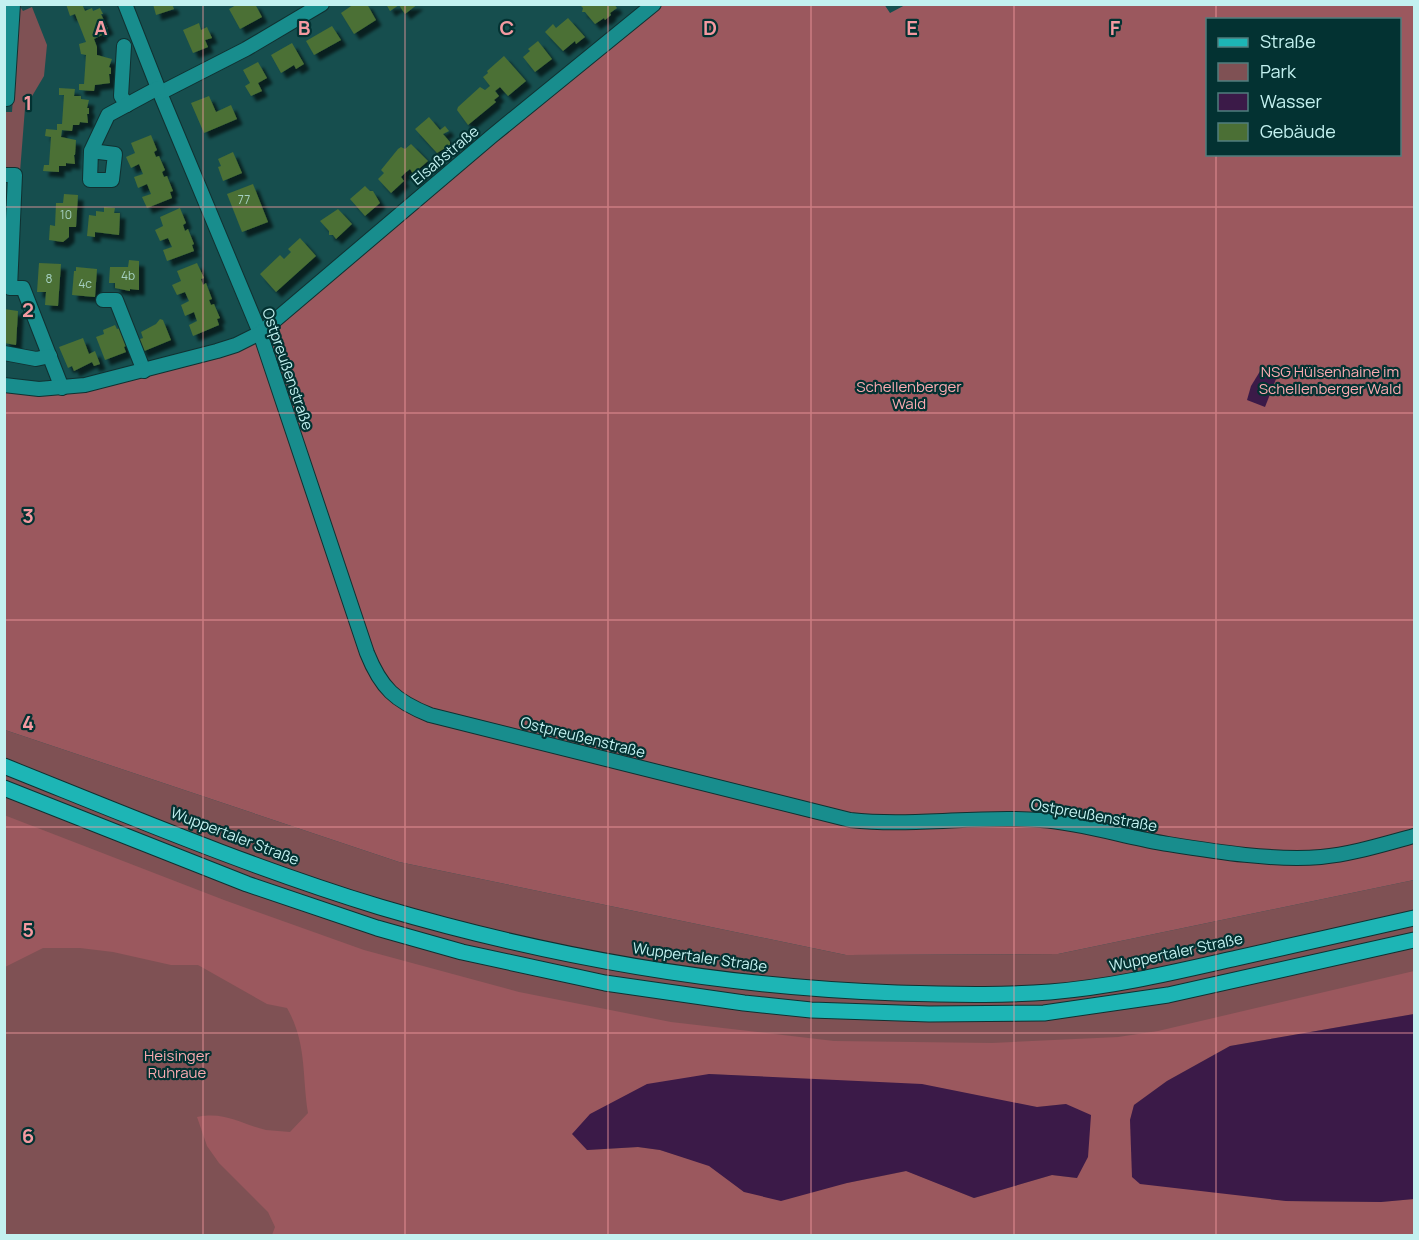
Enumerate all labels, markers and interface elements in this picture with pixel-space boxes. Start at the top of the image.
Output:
text: A [94,14,108,41]
text: B [298,14,311,41]
text: C [500,14,514,41]
text: D [703,14,717,41]
text: E [906,14,918,41]
text: F [1110,14,1121,41]
legend [1206,18,1401,156]
text: Straße [1260,29,1316,53]
text: Park [1260,59,1297,83]
text: 1 [24,89,32,116]
text: Wasser [1260,89,1322,113]
text: Gebäude [1260,119,1336,143]
street label: Elsaßstraße [407,120,483,189]
house number: 77 [238,191,250,208]
house number: 10 [60,206,72,223]
house number: 4b [121,267,135,284]
house number: 8 [46,270,53,287]
house number: 4c [78,275,92,292]
text: 2 [22,296,34,323]
street label: Ostpreußenstraße [257,305,319,433]
park label: NSG Hülsenhaine im Schellenberger Wald [1259,361,1401,399]
park label: Schellenberger Wald [856,376,962,414]
text: 3 [22,502,34,529]
text: 4 [22,709,34,736]
street label: Ostpreußenstraße [518,711,648,763]
street label: Ostpreußenstraße [1029,794,1159,836]
street label: Wuppertaler Straße [168,802,302,870]
text: 5 [22,916,34,943]
street label: Wuppertaler Straße [1107,928,1245,976]
street label: Wuppertaler Straße [631,937,769,977]
park label: Heisinger Ruhraue [144,1045,211,1083]
text: 6 [22,1122,34,1149]

